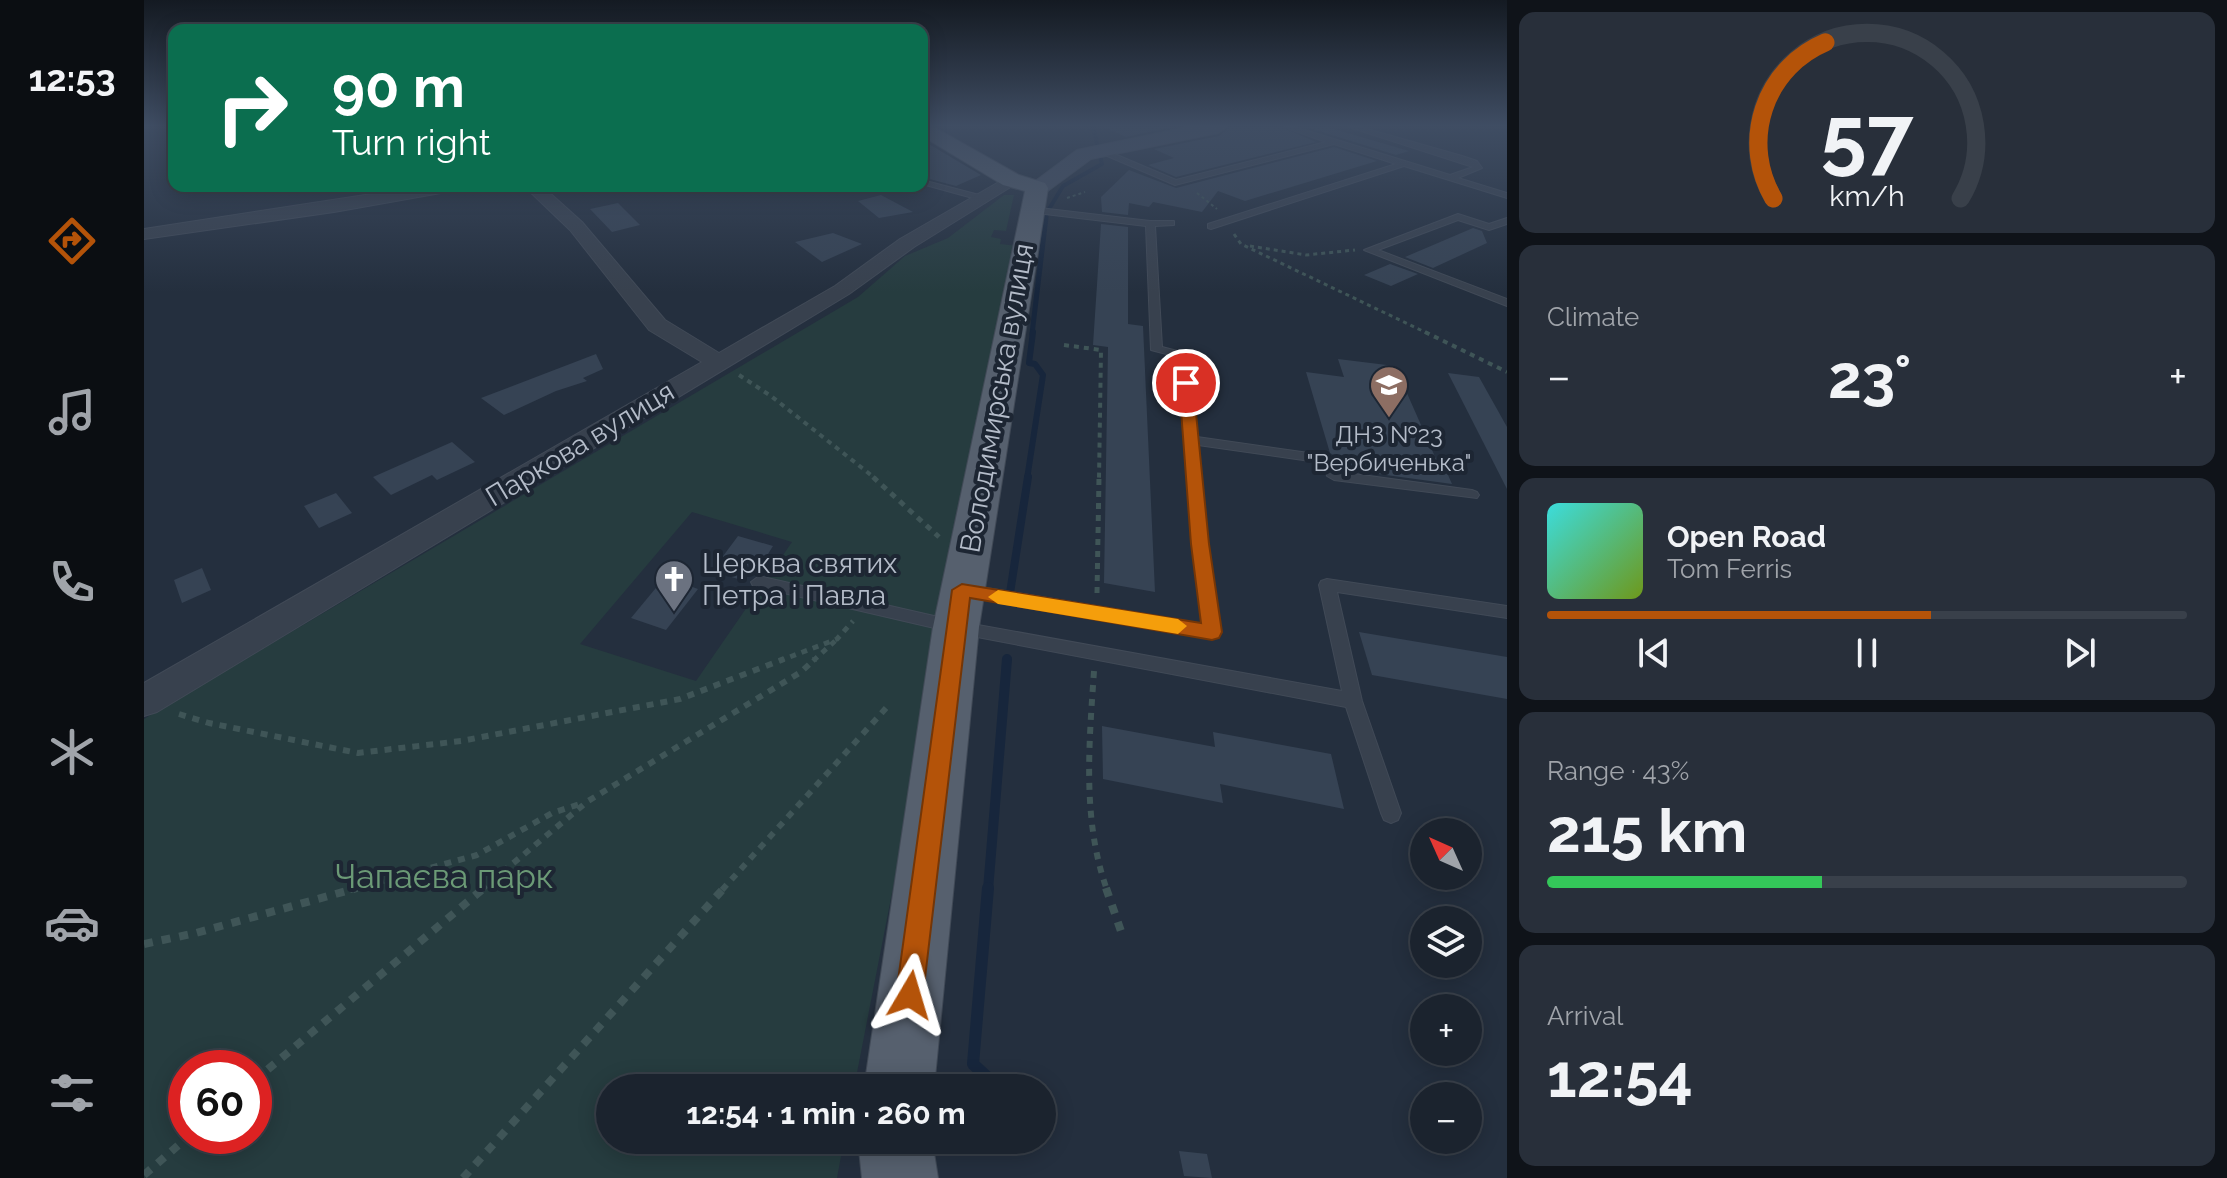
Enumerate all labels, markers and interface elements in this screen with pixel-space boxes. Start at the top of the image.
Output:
text: 90 m [332,54,465,120]
icon: right [200,56,304,160]
text: 12:53 [28,57,116,99]
text: 57 [1821,86,1914,183]
text: Turn right [332,121,491,163]
text: km/h [1829,179,1905,213]
icon: directions [44,213,100,269]
street label: Володимирська вулиця [954,241,1040,555]
text: Climate [1547,302,1639,332]
text: 23° [1828,342,1911,412]
pin [1152,349,1220,417]
text: − [1547,351,1571,402]
text: + [2169,351,2187,402]
icon: arrive [1164,361,1208,405]
school or university icon: ДНЗ №23 "Вербиченька" [1368,364,1410,419]
street label: Паркова вулиця [480,375,680,513]
icon: music [44,384,100,440]
place label: ДНЗ №23 "Вербиченька" [1306,420,1472,477]
text: Open Road [1667,519,1826,554]
place label: Церква святих Петра і Павла [702,547,897,612]
icon: phone [44,554,100,610]
text: Tom Ferris [1667,554,1792,584]
church icon: Церква святих Петра і Павла [653,558,695,613]
icon: previous [1632,631,1676,675]
icon: pause [1845,631,1889,675]
icon: next [2058,631,2102,675]
icon: climate [44,724,100,780]
text: Range · 43% [1547,756,1689,786]
text: 215 km [1547,796,1747,866]
north arrow [1410,818,1482,890]
map controls [1410,818,1482,1154]
park label: Чапаєва парк [334,856,554,896]
icon: car [44,895,100,951]
button: layers [1410,906,1482,978]
position arrow [868,953,952,1037]
button: + [1410,994,1482,1066]
text: Arrival [1547,1001,1623,1031]
text: 12:54 [1547,1041,1693,1111]
speed limit sign: 60 [168,1050,272,1154]
icon: filters [44,1065,100,1121]
button: − [1410,1082,1482,1154]
text: 12:54 · 1 min · 260 m [686,1096,966,1131]

